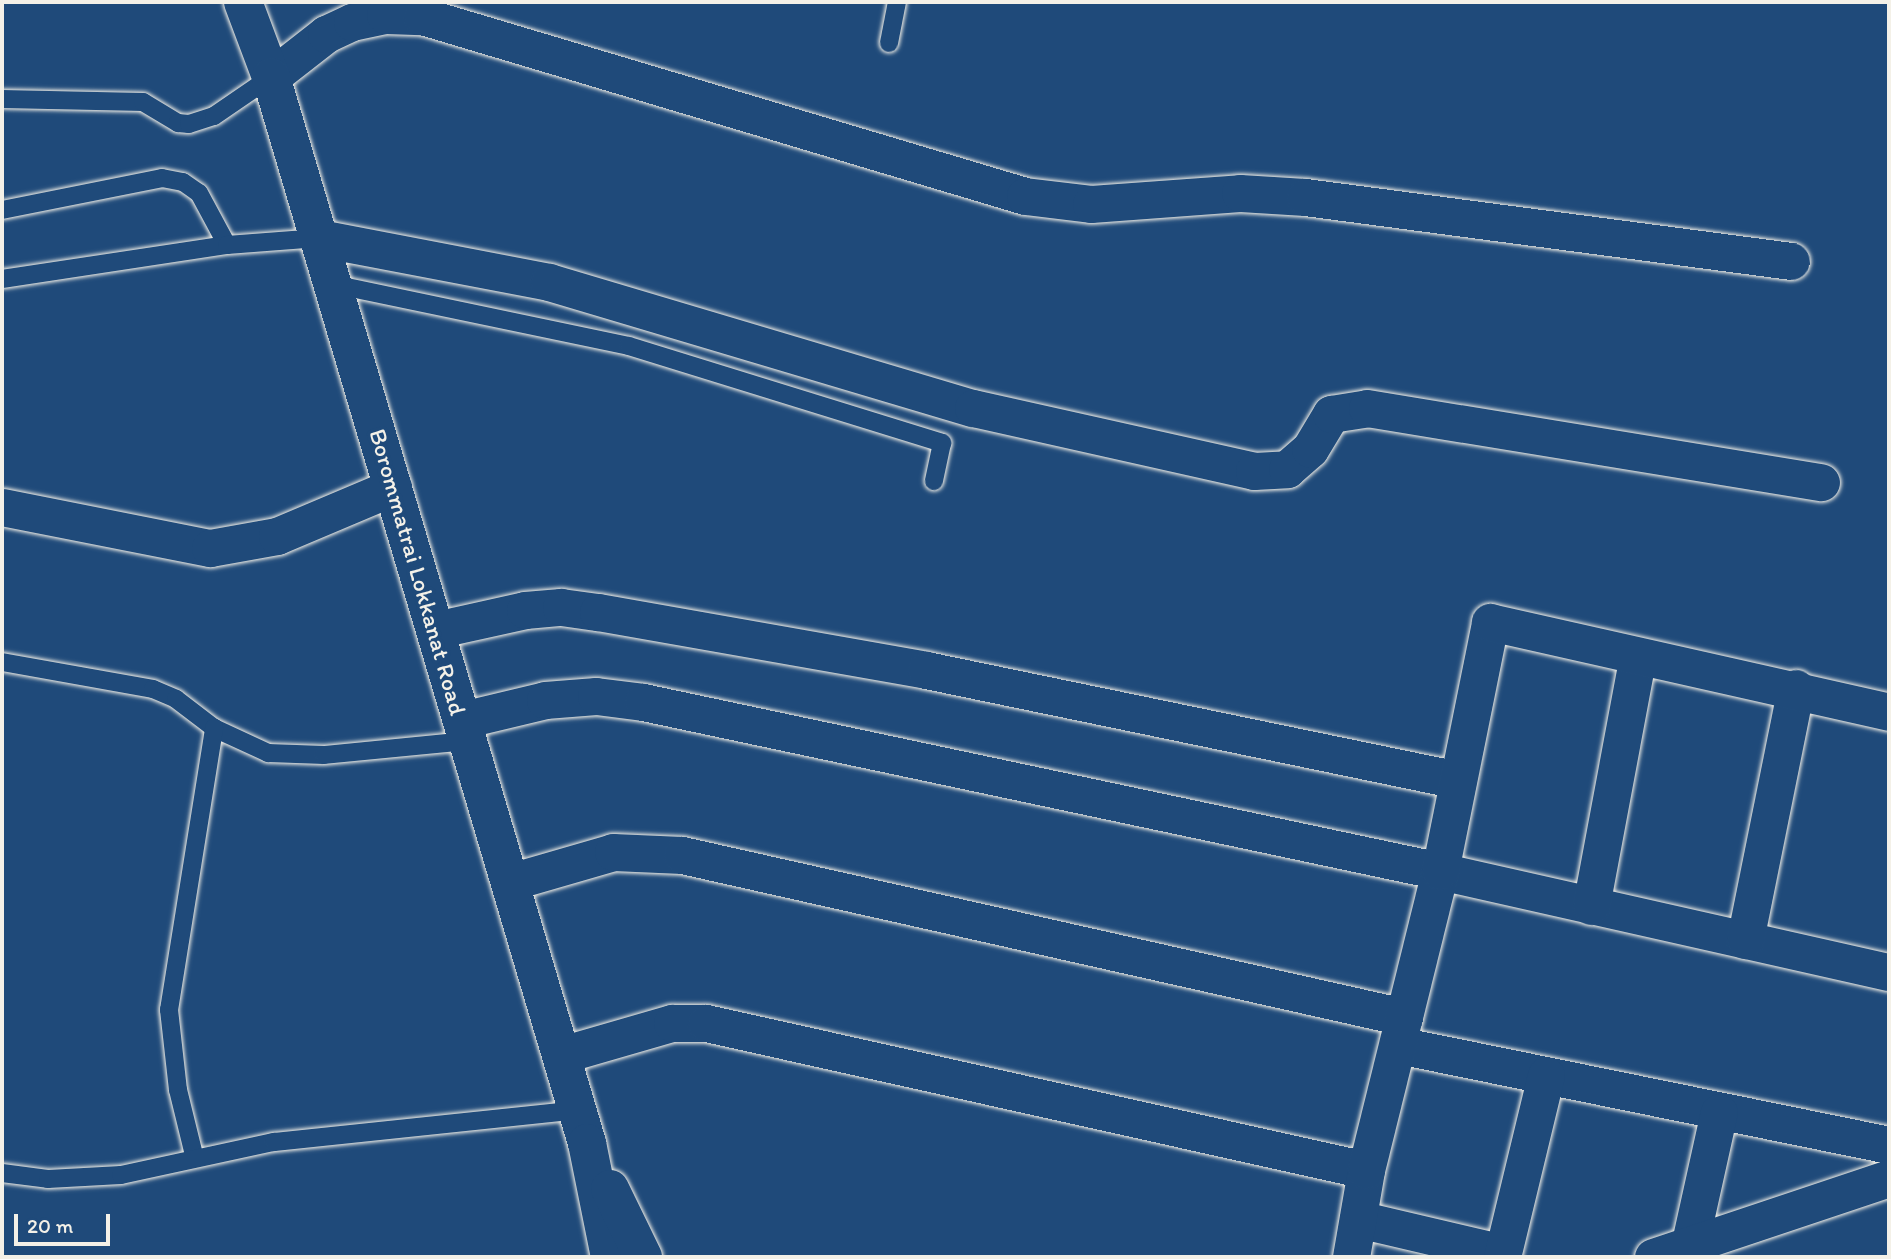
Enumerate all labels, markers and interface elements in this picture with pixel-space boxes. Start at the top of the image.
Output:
street label: Borommatrai Lokkanat Road [363,425,473,719]
scale bar [18,1200,114,1244]
text: 20 m [27,1213,73,1238]

